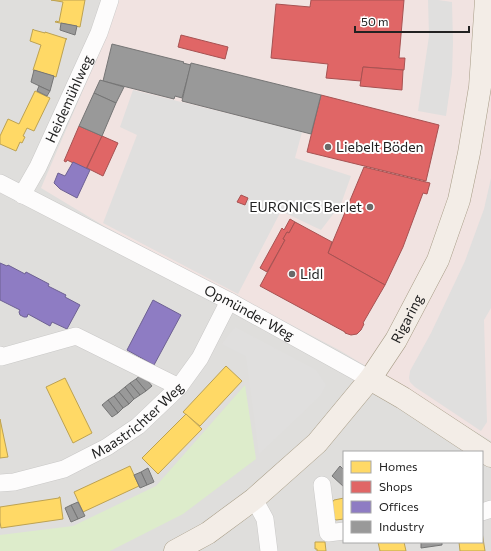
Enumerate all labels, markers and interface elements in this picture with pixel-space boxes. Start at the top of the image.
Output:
scale bar [355,8,469,34]
text: 50 m [361,14,389,28]
street label: Heidemühlweg [41,52,96,145]
place label: Liebelt Böden [336,138,424,155]
marker: Liebelt Böden [323,142,333,152]
place label: EURONICS Berlet [249,198,362,215]
marker: EURONICS Berlet [365,202,375,212]
place label: Lidl [300,265,323,282]
marker: Lidl [287,269,297,279]
street label: Opmünder Weg [202,281,298,344]
street label: Rigaring [387,291,427,346]
street label: Maastrichter Weg [88,378,187,462]
legend [343,451,483,543]
text: Homes [379,459,417,473]
text: Shops [379,479,413,493]
text: Offices [379,499,419,513]
text: Industry [379,519,424,533]

